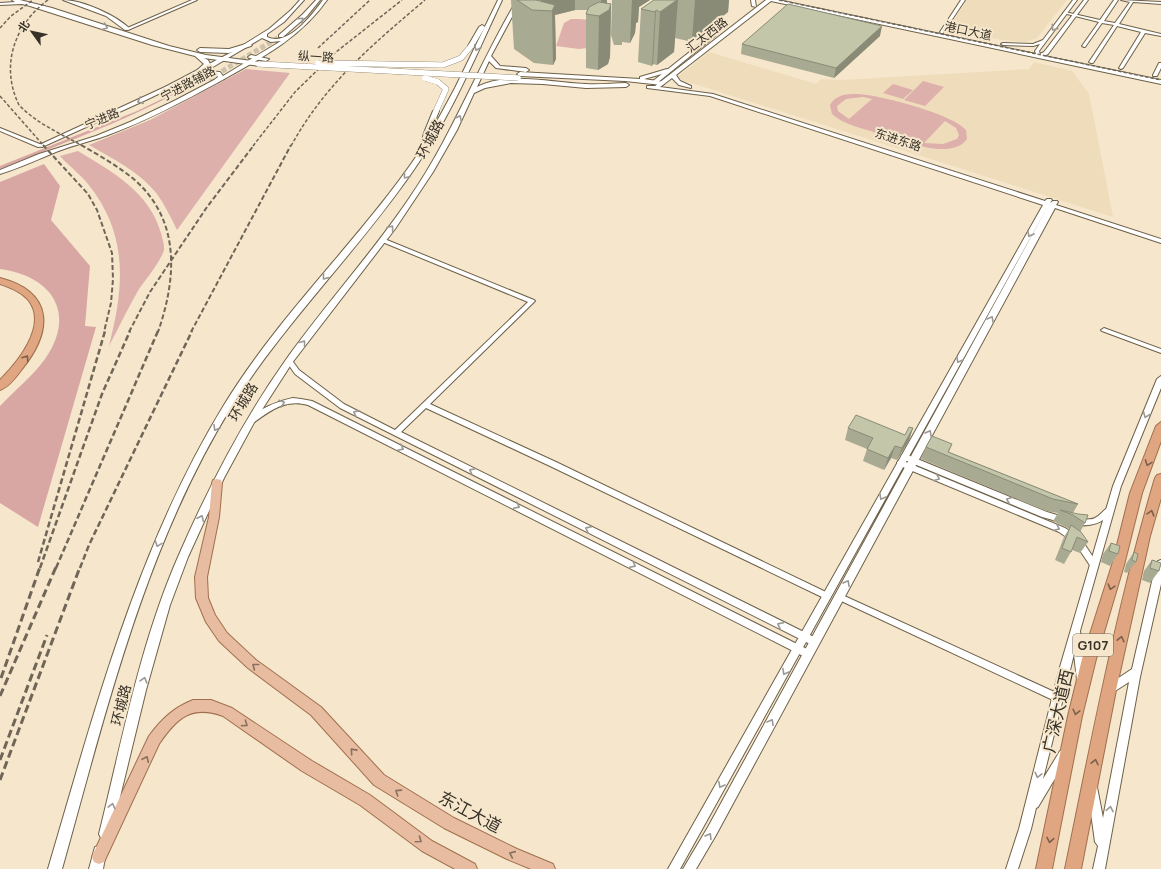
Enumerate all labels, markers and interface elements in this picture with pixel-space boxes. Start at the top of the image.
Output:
north arrow [12,12,52,52]
street label: 汇太西路 [683,13,731,56]
one-way arrow [296,17,304,24]
street label: 港口大道 [943,17,993,44]
text: 北 [14,18,32,35]
one-way arrow [102,23,109,31]
one-way arrow [1052,23,1059,30]
one-way arrow [474,44,482,51]
street label: 纵一路 [298,47,334,66]
street label: 宁进路辅路 [157,62,218,105]
one-way arrow [136,96,144,104]
street label: 宁进路 [82,104,122,133]
one-way arrow [454,115,462,122]
street label: 环城路 [411,116,448,162]
street label: 东进东路 [873,124,924,155]
one-way arrow [403,172,411,179]
one-way arrow [386,226,393,233]
one-way arrow [1027,230,1034,238]
one-way arrow [322,273,329,280]
one-way arrow [987,316,994,323]
one-way arrow [299,340,306,347]
one-way arrow [21,355,28,362]
one-way arrow [957,356,964,363]
street label: 环城路 [224,379,262,425]
one-way arrow [279,399,286,407]
one-way arrow [352,410,360,418]
one-way arrow [1143,411,1151,418]
one-way arrow [213,424,220,431]
one-way arrow [924,430,932,437]
one-way arrow [396,443,404,451]
one-way arrow [1144,459,1152,466]
one-way arrow [469,468,476,476]
one-way arrow [934,474,941,482]
one-way arrow [880,493,887,500]
one-way arrow [1006,497,1013,505]
one-way arrow [512,502,520,509]
one-way arrow [1146,509,1155,516]
one-way arrow [196,515,204,522]
one-way arrow [1053,523,1061,531]
one-way arrow [585,526,592,534]
one-way arrow [155,541,163,548]
one-way arrow [628,560,636,568]
one-way arrow [842,580,850,587]
one-way arrow [1107,584,1116,591]
one-way arrow [776,622,784,630]
road number: G107 [1073,634,1113,656]
one-way arrow [1116,636,1124,642]
one-way arrow [253,664,260,671]
street label: 广深大道西 [1037,667,1078,755]
one-way arrow [782,668,789,675]
one-way arrow [139,677,147,683]
street label: 环城路 [106,682,135,728]
one-way arrow [1072,709,1080,716]
one-way arrow [241,719,248,727]
one-way arrow [767,719,774,726]
one-way arrow [350,748,358,756]
one-way arrow [141,755,149,763]
one-way arrow [1091,759,1099,765]
one-way arrow [1035,772,1043,778]
one-way arrow [719,781,726,788]
street label: 东江大道 [435,785,506,838]
one-way arrow [395,790,402,797]
one-way arrow [107,803,116,810]
one-way arrow [1105,806,1114,812]
one-way arrow [704,833,711,840]
one-way arrow [414,835,421,842]
one-way arrow [1046,837,1054,843]
one-way arrow [509,851,517,859]

